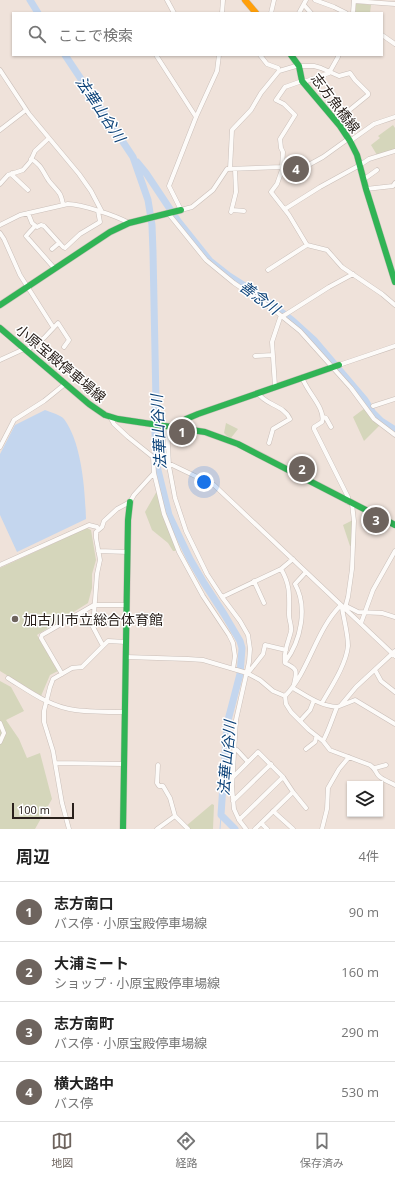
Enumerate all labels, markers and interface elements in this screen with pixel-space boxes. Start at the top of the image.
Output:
search box [12,12,383,56]
icon: search [26,23,48,45]
text: ここで検索 [58,25,133,45]
street label: 志方魚橋線 [307,69,365,137]
water label: 法華山谷川 [72,72,131,147]
pin: 4 [283,154,309,184]
water label: 善念川 [236,276,286,319]
street label: 小原宝殿停車場線 [12,320,110,406]
water label: 法華山谷川 [146,392,170,470]
pin: 1 [169,417,195,447]
pin: 2 [289,454,315,484]
your location [194,472,214,492]
pin: 3 [363,505,389,535]
place label: 加古川市立総合体育館 [23,610,163,629]
marker: 加古川市立総合体育館 [10,614,20,624]
water label: 法華山谷川 [213,718,239,796]
map controls [347,781,383,817]
button: layers [347,781,383,817]
scale bar [12,801,74,820]
text: 100 m [18,802,50,817]
text: 周辺 [16,845,50,868]
text: 4件 [359,847,379,865]
text: 志方南口 [54,893,114,913]
text: 1 [25,903,33,921]
text: 90 m [349,903,379,921]
text: バス停 · 小原宝殿停車場線 [54,914,207,932]
text: 大浦ミート [54,953,129,973]
text: 2 [25,963,33,981]
text: 160 m [341,963,379,981]
text: ショップ · 小原宝殿停車場線 [54,974,220,992]
text: 志方南町 [54,1013,114,1033]
text: 3 [25,1023,33,1041]
text: 290 m [341,1023,379,1041]
text: バス停 · 小原宝殿停車場線 [54,1034,207,1052]
text: 横大路中 [54,1073,114,1093]
text: 4 [25,1083,33,1101]
text: 530 m [341,1083,379,1101]
text: バス停 [54,1094,93,1112]
tab: 地図 [51,1130,73,1170]
tab: 経路 [175,1130,197,1170]
tab: 保存済み [300,1130,344,1170]

